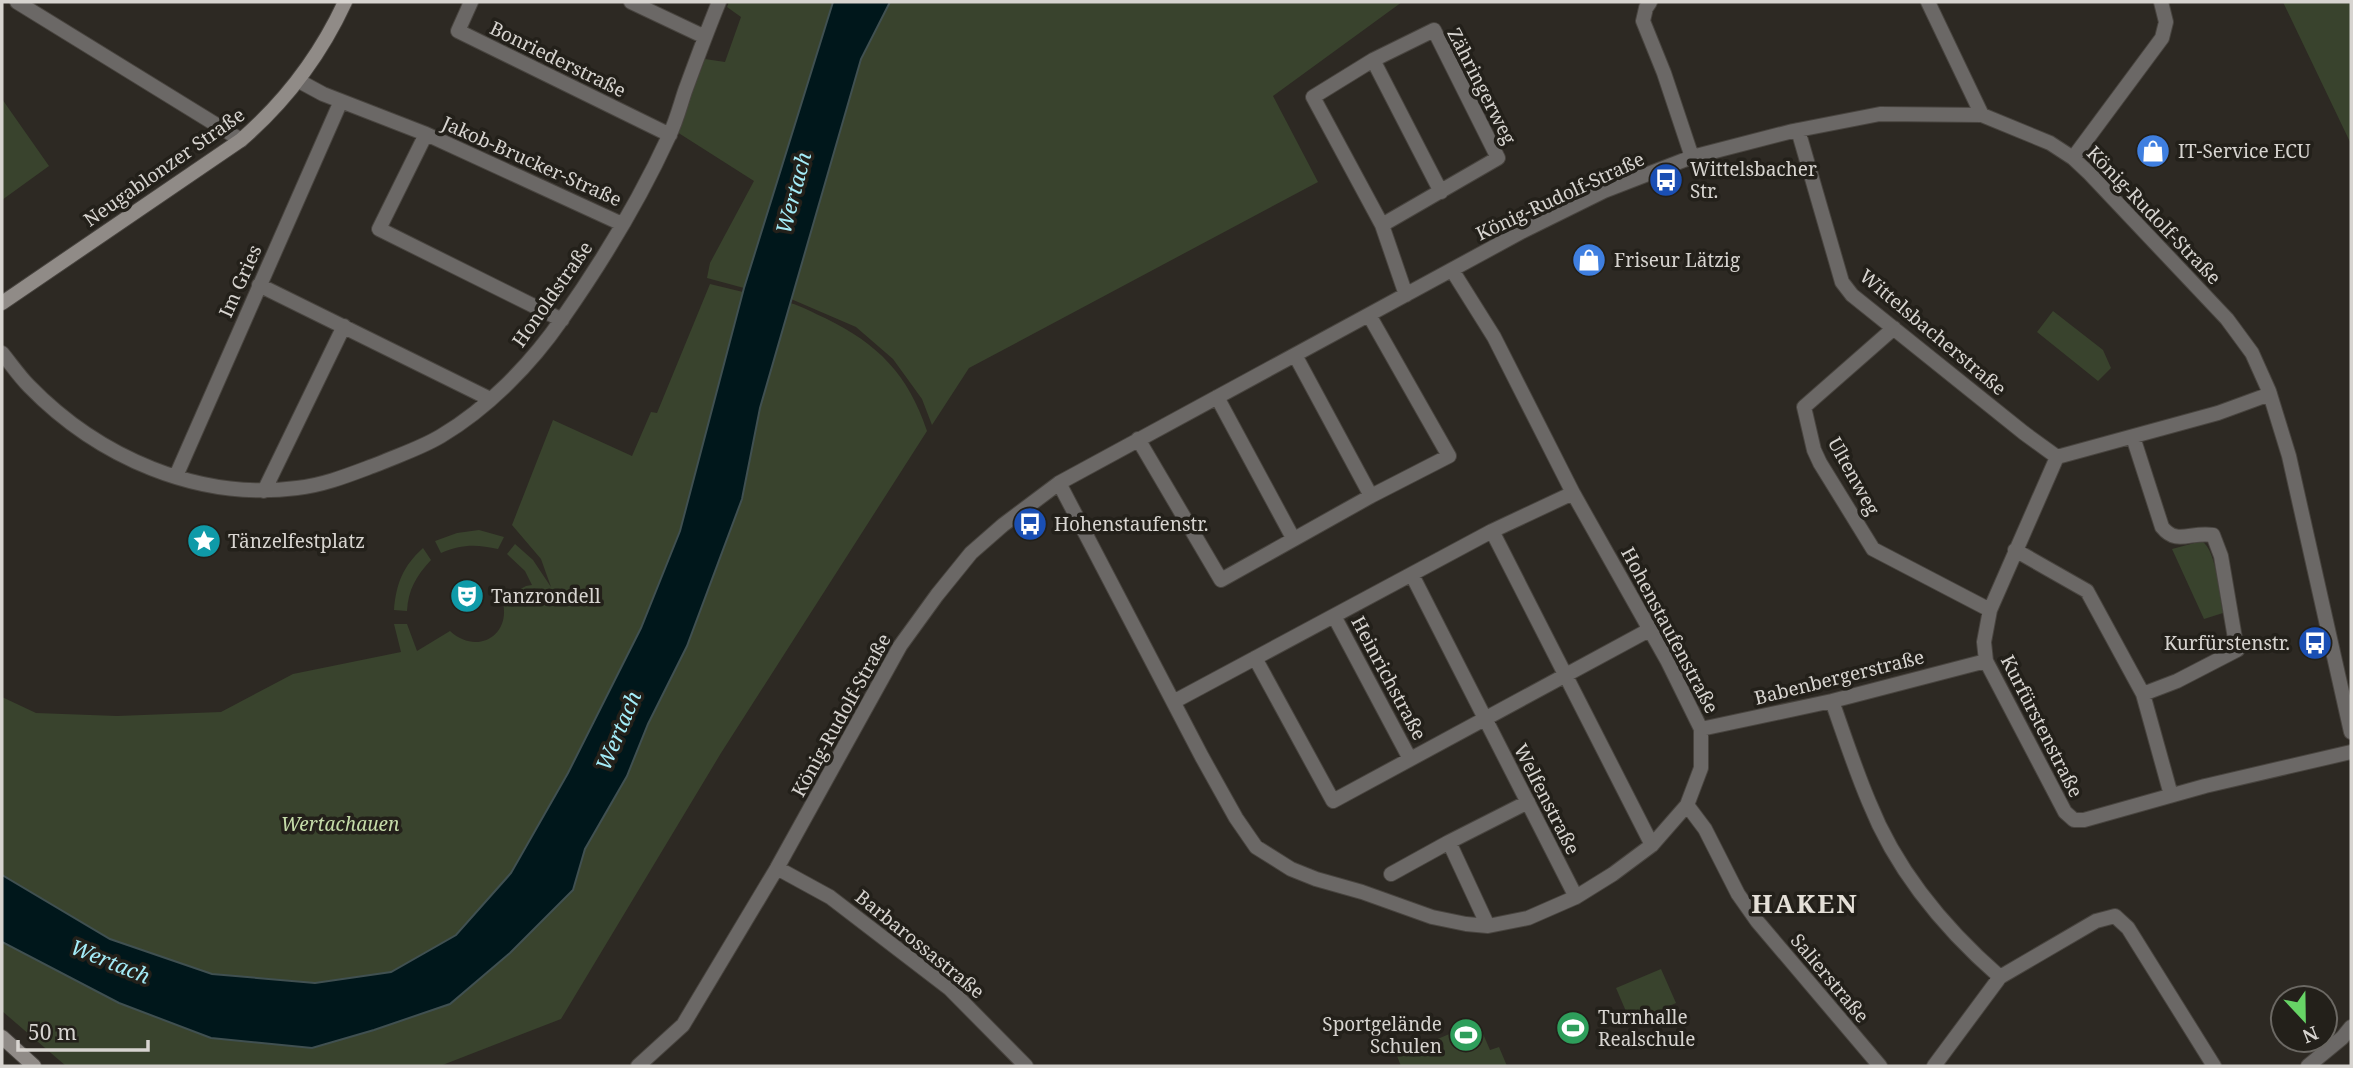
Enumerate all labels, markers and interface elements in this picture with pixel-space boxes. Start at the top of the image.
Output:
street label: Bonriederstraße [486,15,630,103]
street label: Zähringerweg [1441,23,1523,149]
street label: Neugablonzer Straße [78,102,250,232]
street label: Jakob-Brucker-Straße [437,109,626,212]
shop icon: IT-Service ECU [2134,132,2172,170]
place label: IT-Service ECU [2178,138,2311,164]
street label: König-Rudolf-Straße [2081,140,2227,290]
street label: König-Rudolf-Straße [1472,146,1648,246]
water label: Wertach [769,148,817,237]
place label: Wittelsbacher Str. [1690,156,1817,204]
bus stop icon: Wittelsbacher Str. [1647,161,1685,199]
street label: Honoldstraße [506,236,598,352]
street label: Im Gries [212,240,268,322]
shop icon: Friseur Lätzig [1570,241,1608,279]
place label: Friseur Lätzig [1614,247,1740,273]
street label: Wittelsbacherstraße [1854,263,2012,401]
street label: Ultenweg [1822,432,1886,520]
bus stop icon: Hohenstaufenstr. [1011,505,1049,543]
place label: Hohenstaufenstr. [1054,511,1208,537]
place icon: Tänzelfestplatz [185,522,223,560]
place label: Tänzelfestplatz [228,528,365,554]
street label: Hohenstaufenstraße [1615,542,1725,718]
theatre icon: Tanzrondell [448,577,486,615]
place label: Tanzrondell [491,583,601,609]
street label: Heinrichstraße [1345,611,1433,745]
bus stop icon: Kurfürstenstr. [2296,624,2334,662]
street label: König-Rudolf-Straße [785,629,897,801]
place label: Kurfürstenstr. [2164,630,2290,656]
street label: Babenbergerstraße [1751,643,1927,711]
street label: Kurfürstenstraße [1995,650,2089,802]
water label: Wertach [589,686,647,775]
street label: Welfenstraße [1508,739,1586,859]
park label: Wertachauen [281,811,400,837]
street label: Barbarossastraße [850,884,990,1004]
district label: HAKEN [1751,885,1859,921]
street label: Salierstraße [1785,928,1875,1028]
water label: Wertach [66,932,155,990]
north arrow [2269,984,2339,1054]
place label: Turnhalle Realschule [1598,1004,1695,1052]
scale bar [18,1009,147,1052]
sports icon: Turnhalle Realschule [1554,1009,1592,1047]
place label: Sportgelände Schulen [1322,1011,1442,1059]
sports icon: Sportgelände Schulen [1447,1016,1485,1054]
text: 50 m [28,1018,77,1046]
text: N [2299,1020,2322,1050]

